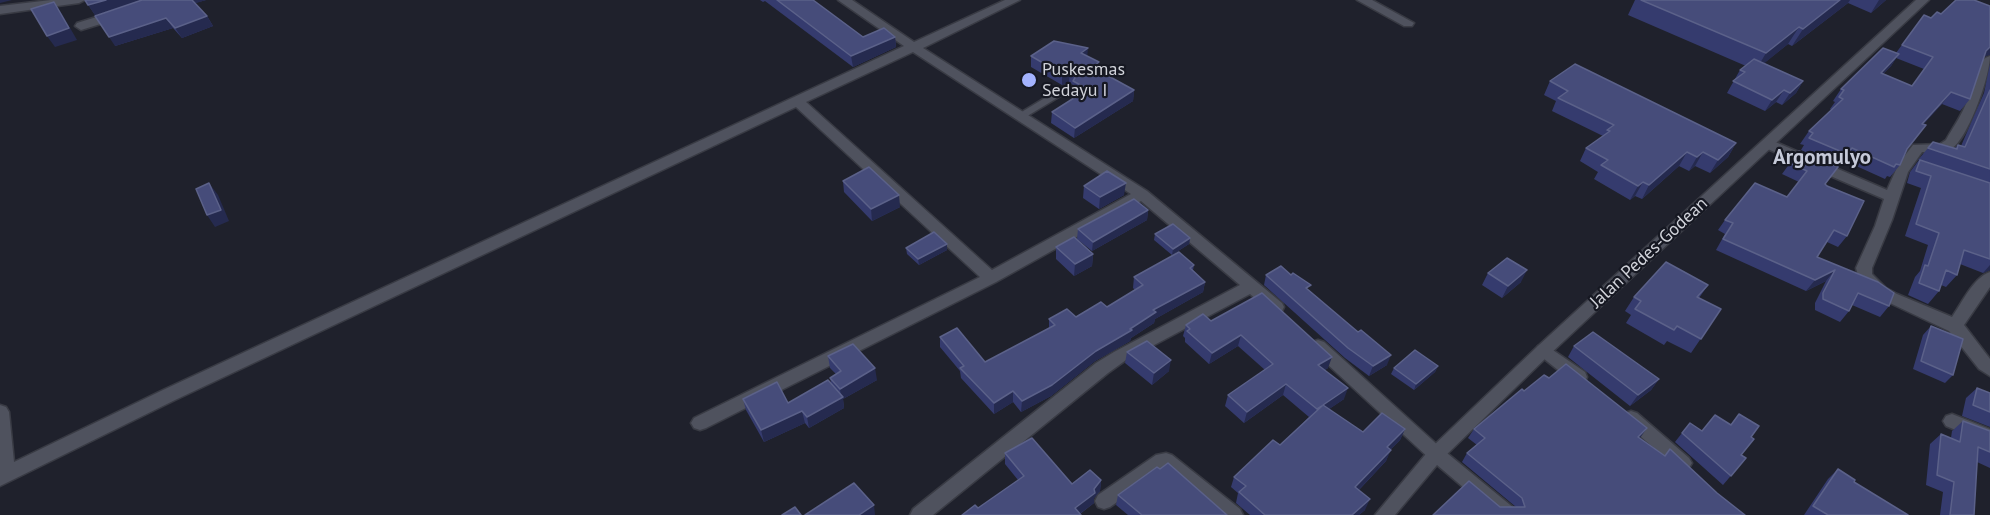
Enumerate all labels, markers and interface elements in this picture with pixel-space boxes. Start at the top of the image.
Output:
place label: Puskesmas Sedayu I [1042,59,1125,101]
marker: Puskesmas Sedayu I [1020,71,1038,89]
district label: Argomulyo [1773,145,1871,171]
street label: Jalan Pedes-Godean [1586,193,1712,313]

